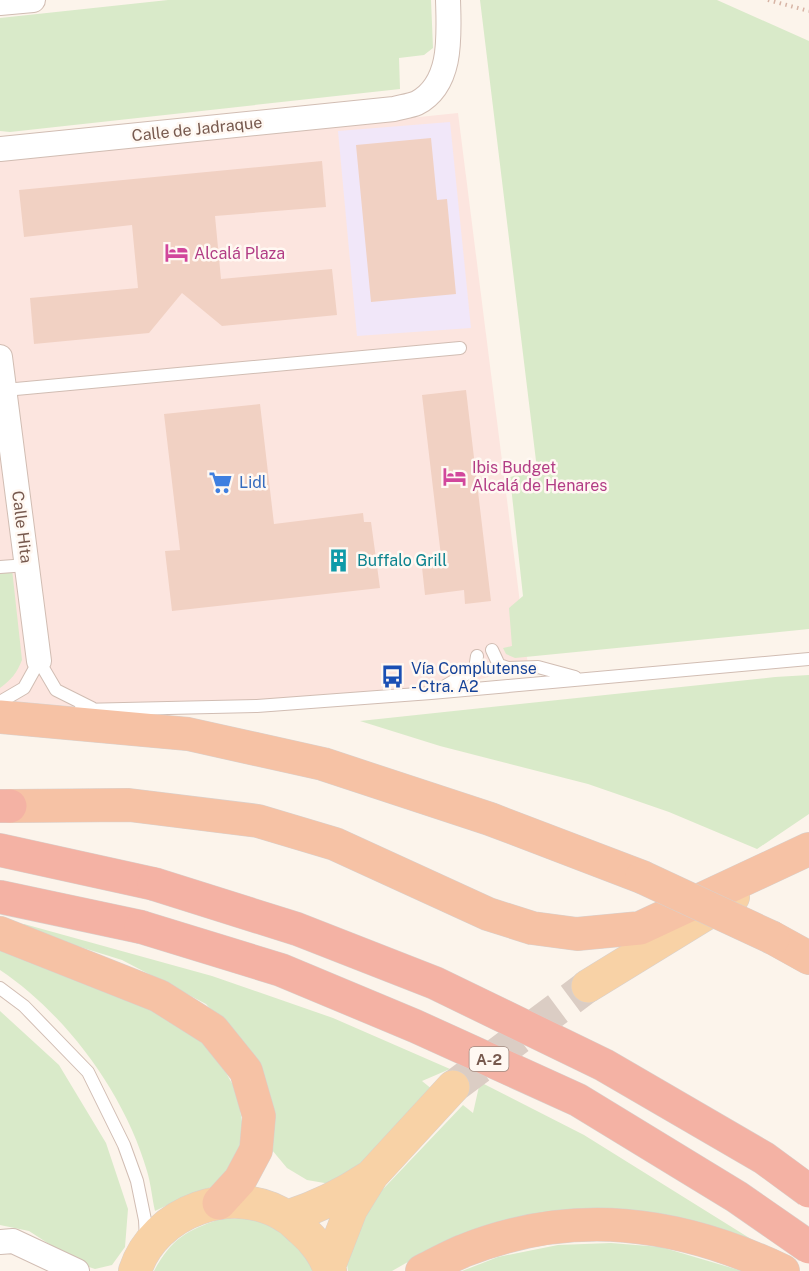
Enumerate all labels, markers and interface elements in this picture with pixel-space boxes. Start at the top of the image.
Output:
street label: Calle de Jadraque [131,113,263,145]
hotel icon: Alcalá Plaza [163,240,189,266]
place label: Alcalá Plaza [194,244,285,263]
place label: Ibis Budget Alcalá de Henares [472,458,607,495]
hotel icon: Ibis Budget Alcalá de Henares [441,463,467,489]
supermarket icon: Lidl [208,469,234,495]
place label: Lidl [239,473,267,492]
street label: Calle Hita [8,490,36,564]
building icon: Buffalo Grill [326,547,352,573]
place label: Buffalo Grill [357,551,447,570]
place label: Vía Complutense - Ctra. A2 [411,659,537,696]
bus stop icon: Vía Complutense - Ctra. A2 [380,664,406,690]
road number: A-2 [470,1047,508,1071]

